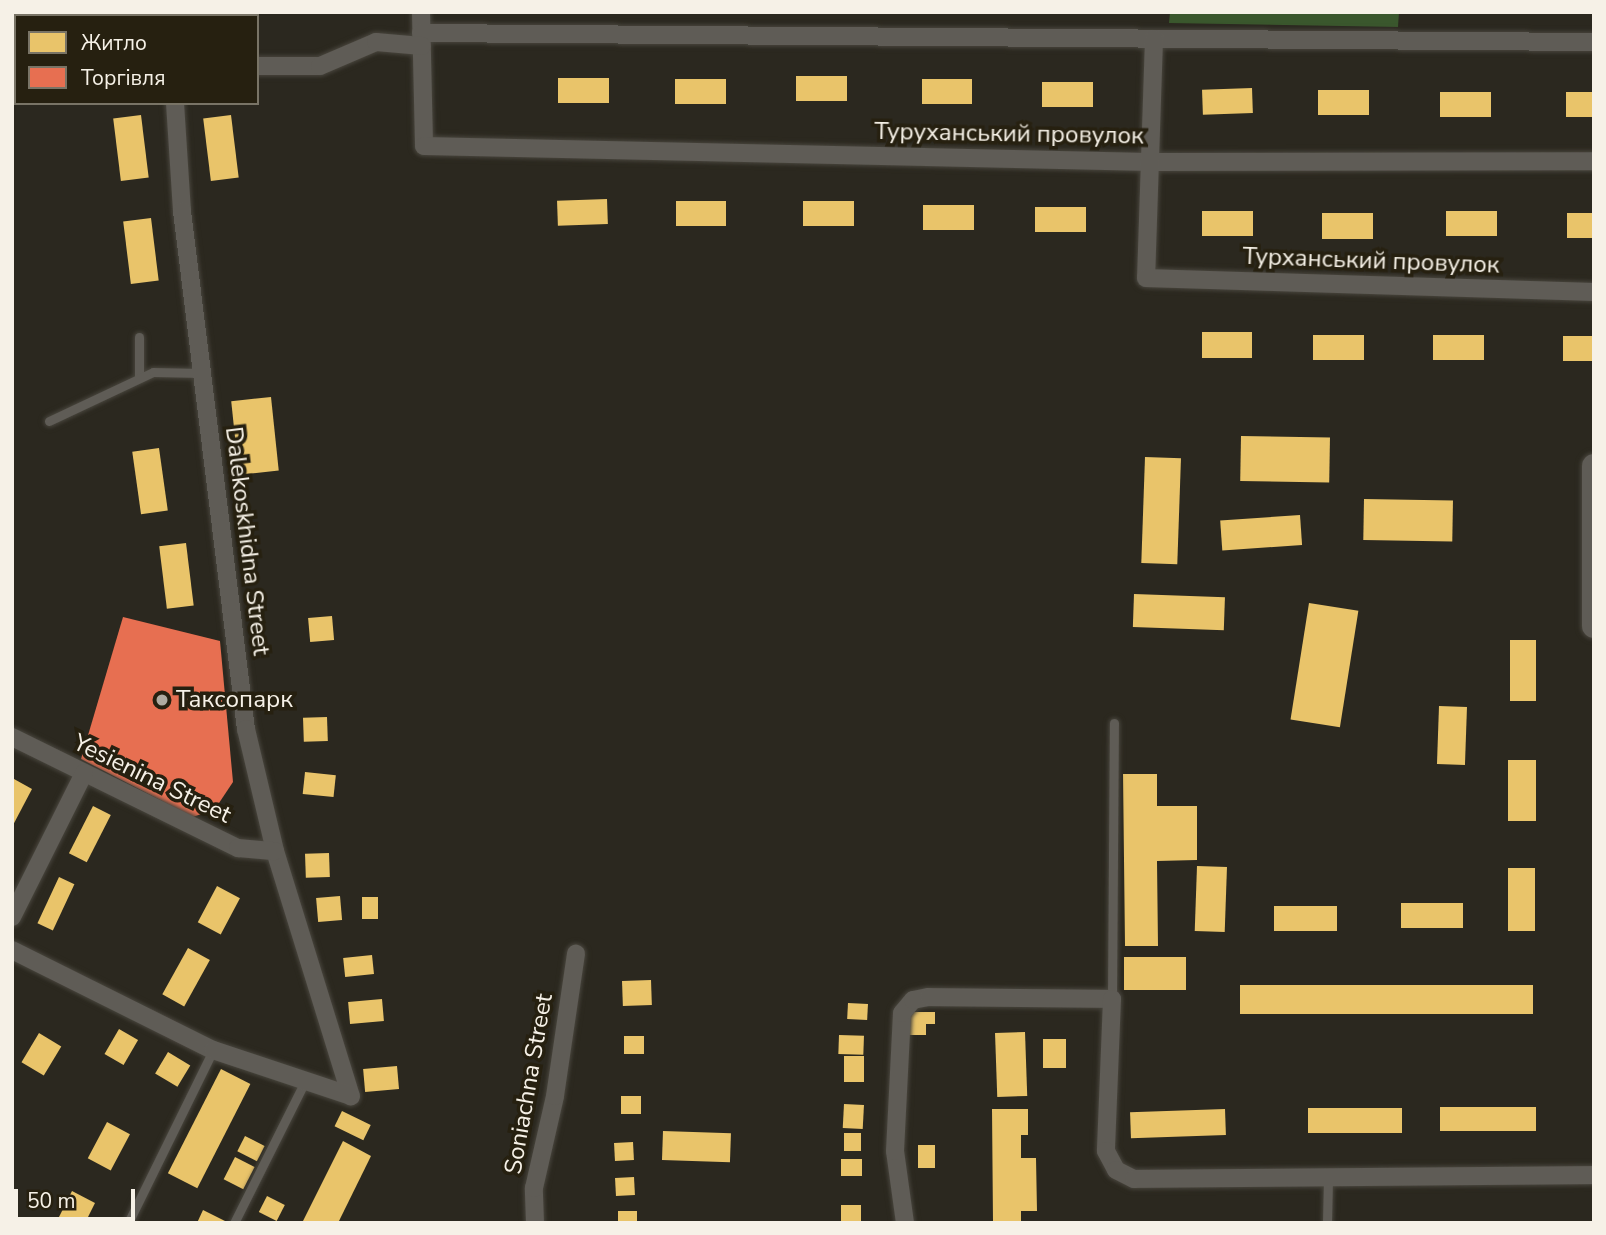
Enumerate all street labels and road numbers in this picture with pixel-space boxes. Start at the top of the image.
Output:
street label: Туруханський провулок [874,117,1144,151]
street label: Турханський провулок [1242,242,1500,280]
street label: Dalekoskhidna Street [219,425,275,657]
street label: Yesienina Street [68,728,236,830]
street label: Soniachna Street [499,992,559,1176]

